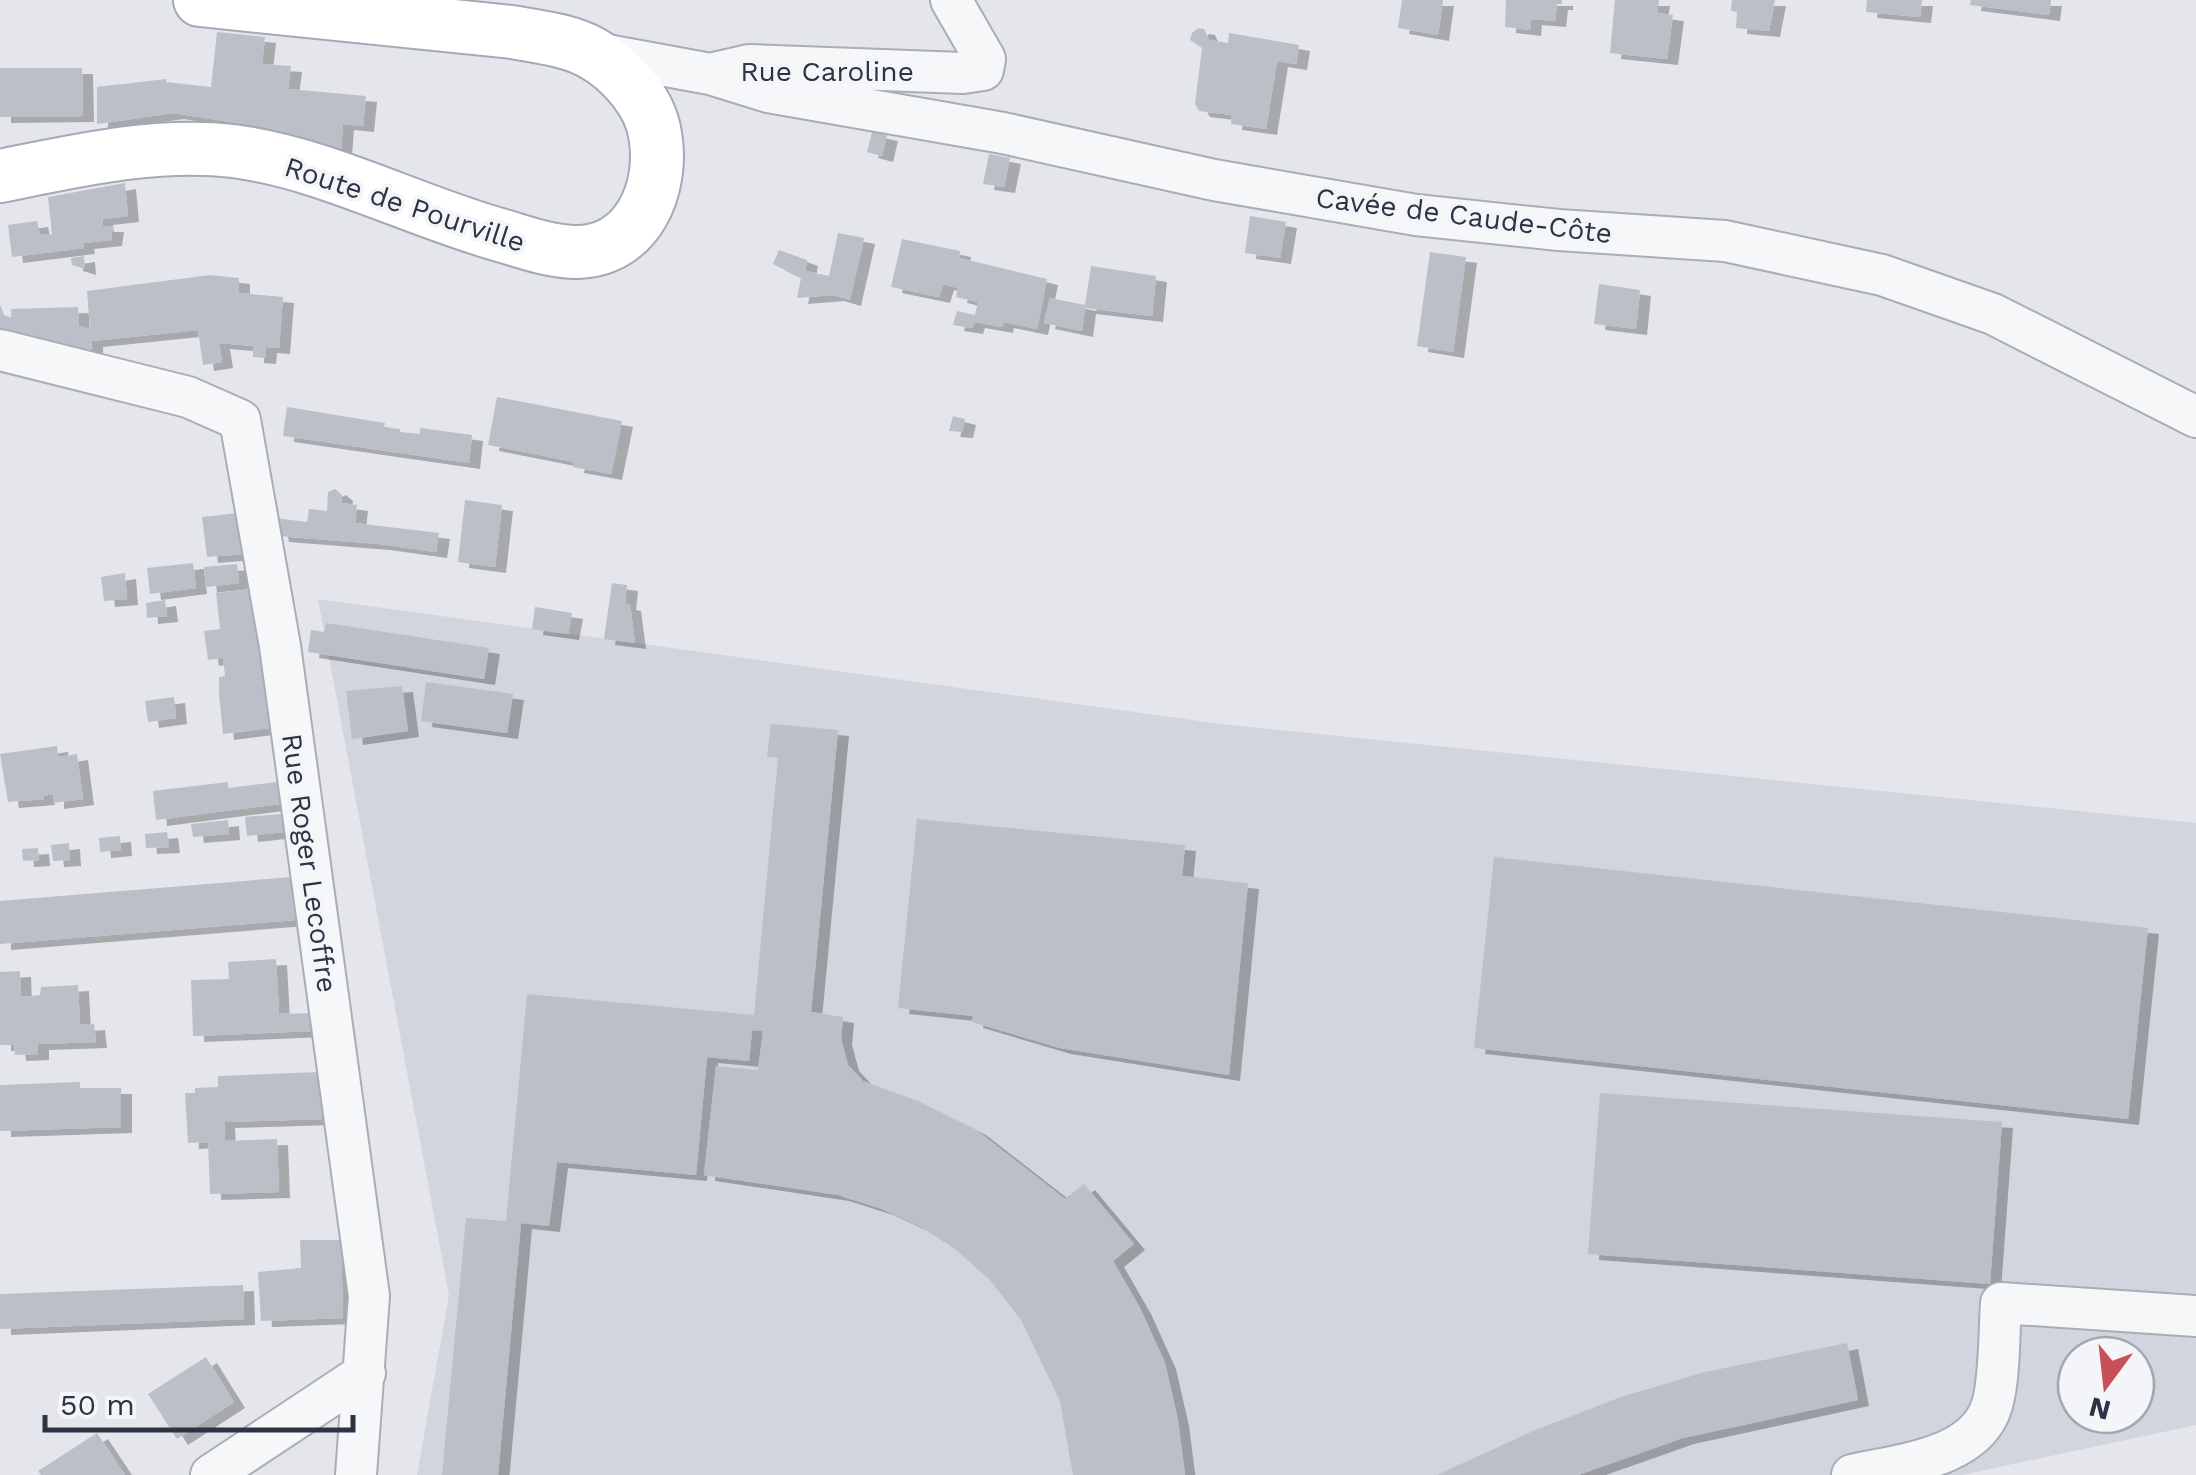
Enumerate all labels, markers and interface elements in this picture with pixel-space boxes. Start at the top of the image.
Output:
street label: Rue Caroline [740,55,914,88]
street label: Route de Pourville [281,150,529,259]
street label: Cavée de Caude-Côte [1314,181,1614,250]
street label: Rue Roger Lecoffre [275,731,344,995]
north arrow [2056,1335,2156,1435]
scale bar [45,1370,352,1432]
text: 50 m [60,1387,135,1422]
text: N [2085,1390,2114,1427]

